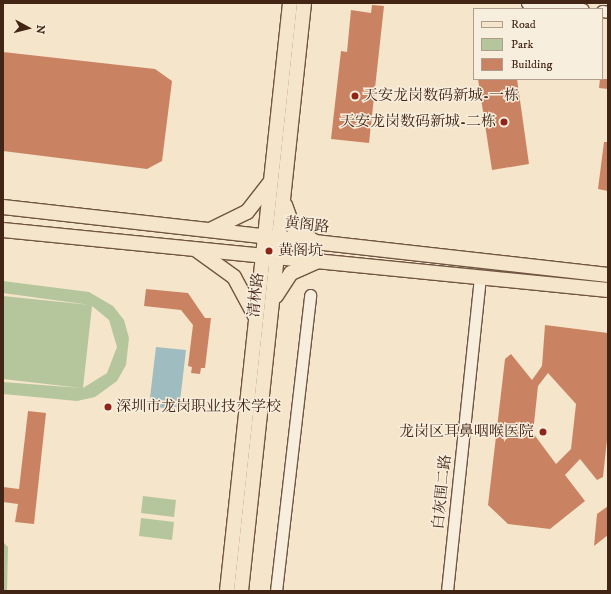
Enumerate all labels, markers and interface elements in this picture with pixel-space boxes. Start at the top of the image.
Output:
north arrow [8,8,48,48]
legend [473,8,603,80]
text: Road [511,17,536,32]
text: N [32,24,47,35]
text: Park [511,37,533,52]
text: Building [511,57,552,72]
place label: 天安龙岗数码新城-一栋 [363,87,519,105]
marker: 天安龙岗数码新城-一栋 [350,91,360,101]
place label: 天安龙岗数码新城-二栋 [340,113,496,131]
marker: 天安龙岗数码新城-二栋 [499,117,509,127]
street label: 黄阁路 [284,214,330,236]
place label: 黄阁坑 [278,242,323,260]
marker: 黄阁坑 [263,245,275,257]
street label: 清林路 [245,272,267,318]
place label: 深圳市龙岗职业技术学校 [116,398,281,416]
marker: 深圳市龙岗职业技术学校 [103,402,113,412]
place label: 龙岗区耳鼻咽喉医院 [399,423,534,441]
marker: 龙岗区耳鼻咽喉医院 [537,426,549,438]
street label: 白灰围二路 [429,454,455,530]

